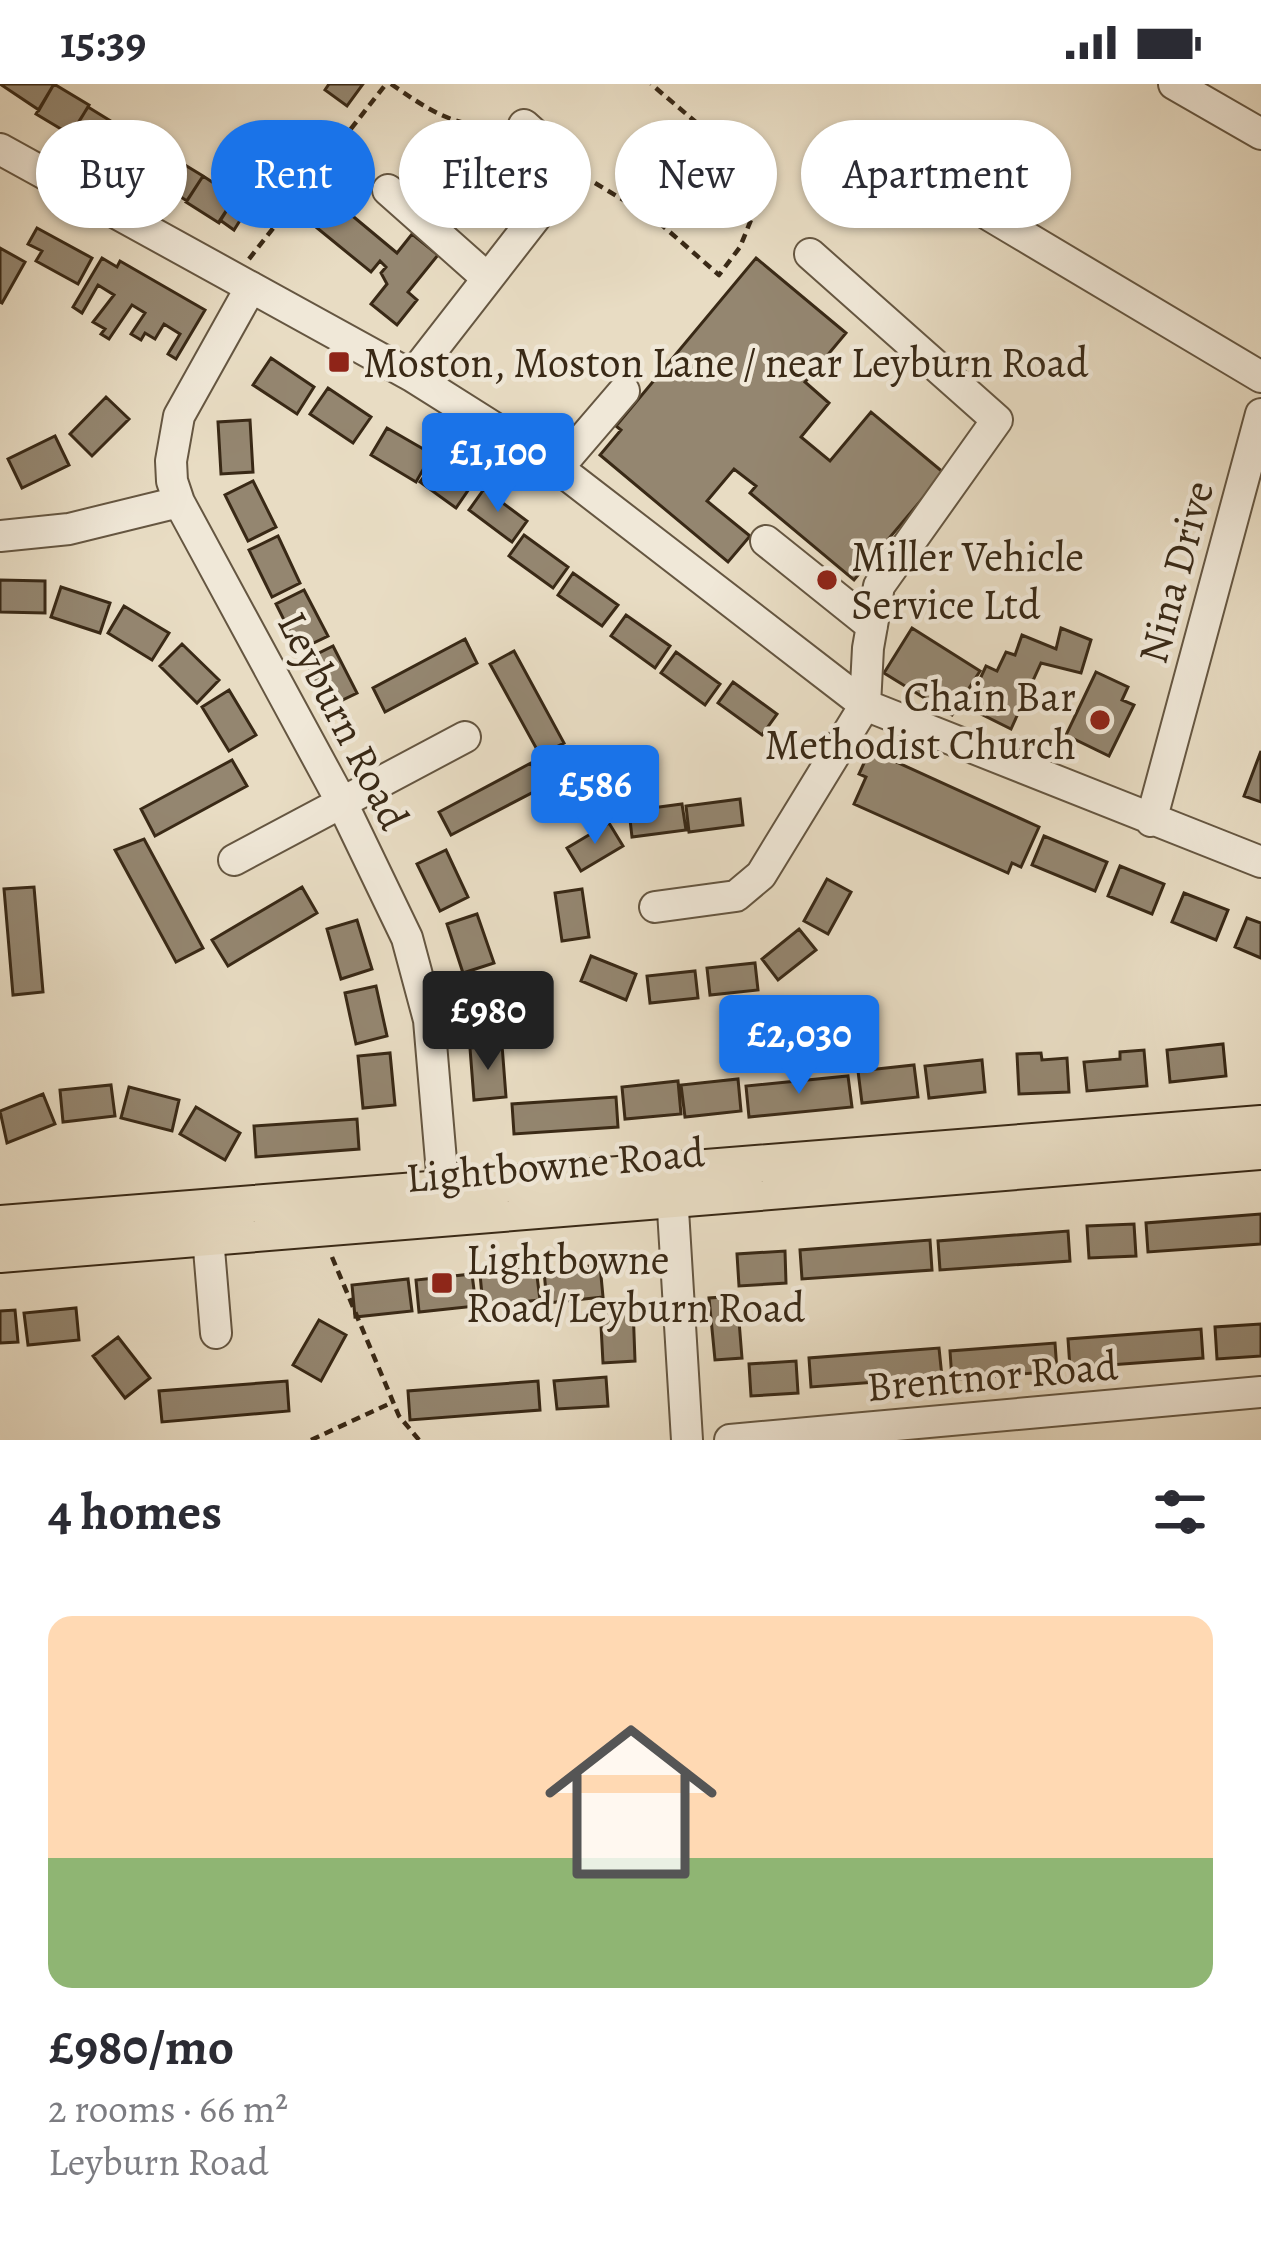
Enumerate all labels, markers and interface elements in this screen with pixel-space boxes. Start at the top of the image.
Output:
text: 15:39 [60,11,146,73]
chip: Buy [36,120,187,228]
chip: Rent [211,120,375,228]
chip: Filters [399,120,591,228]
chip: New [615,120,777,228]
chip: Apartment [801,120,1071,228]
place label: Moston, Moston Lane / near Leyburn Road [363,334,1089,391]
marker: Moston, Moston Lane / near Leyburn Road [326,349,352,375]
pin: £1,100 [400,413,596,515]
text: £1,100 [449,425,547,478]
street label: Nina Drive [1124,475,1227,670]
place label: Miller Vehicle Service Ltd [851,528,1084,633]
marker: Miller Vehicle Service Ltd [814,567,840,593]
street label: Leyburn Road [264,601,423,839]
place label: Chain Bar Methodist Church [764,668,1076,773]
marker: Chain Bar Methodist Church [1087,707,1113,733]
pin: £586 [524,745,666,847]
text: £586 [558,757,632,810]
pin: £980 [417,971,559,1073]
text: £980 [450,983,526,1036]
pin: £2,030 [701,995,897,1097]
text: £2,030 [746,1007,852,1060]
street label: Lightbowne Road [403,1123,707,1206]
place label: Lightbowne Road/Leyburn Road [466,1231,805,1336]
marker: Lightbowne Road/Leyburn Road [429,1270,455,1296]
street label: Brentnor Road [864,1336,1120,1415]
text: 4 homes [48,1477,222,1547]
icon: filters [1147,1479,1213,1545]
icon: home [523,1694,739,1910]
text: £980/mo [48,2012,234,2082]
text: 2 rooms · 66 m² [48,2082,288,2135]
text: Leyburn Road [48,2135,269,2188]

